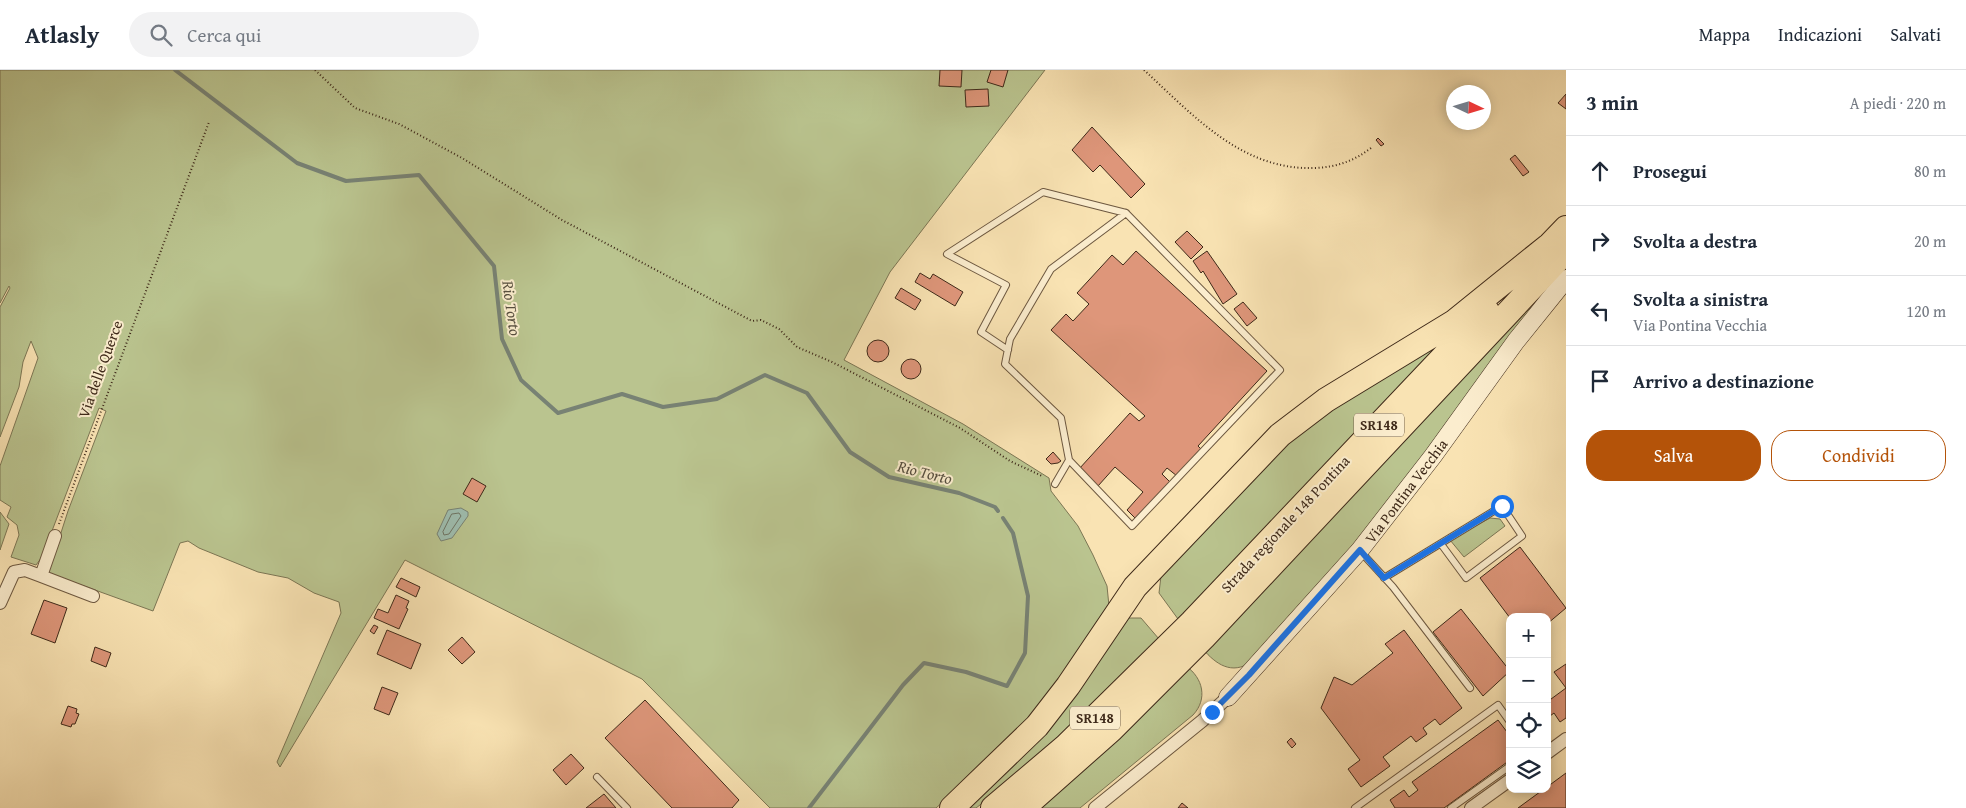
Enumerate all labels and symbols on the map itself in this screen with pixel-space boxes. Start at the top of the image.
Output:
north arrow [1446,85,1491,130]
water label: Rio Torto [496,278,528,337]
street label: Via delle Querce [73,317,127,421]
road number: SR148 [1354,414,1404,436]
street label: Via Pontina Vecchia [1360,434,1452,548]
street label: Strada regionale 148 Pontina [1216,451,1354,597]
water label: Rio Torto [894,453,955,490]
route start [1491,495,1514,518]
route end [1201,701,1224,724]
road number: SR148 [1070,706,1120,730]

